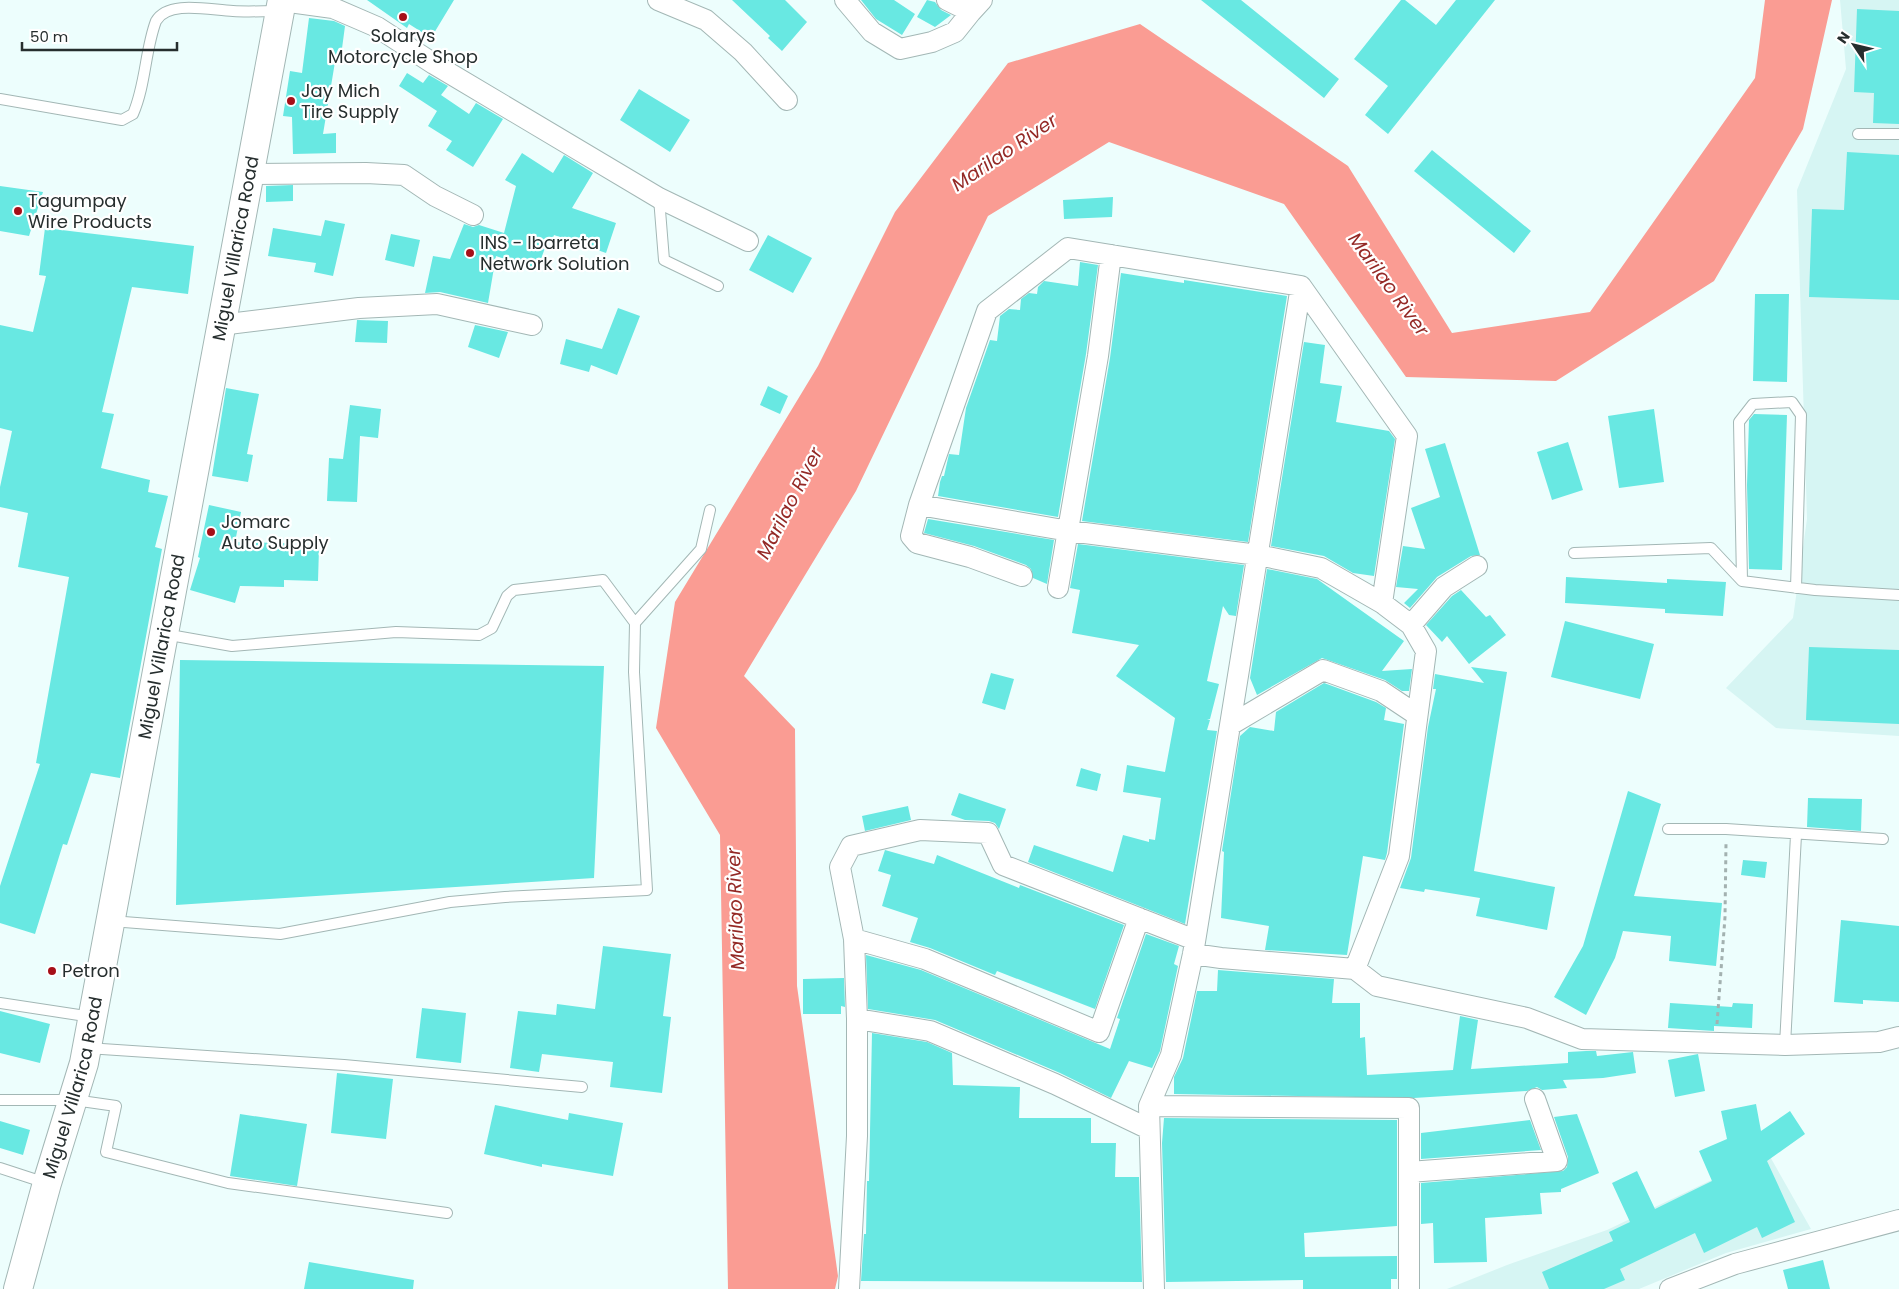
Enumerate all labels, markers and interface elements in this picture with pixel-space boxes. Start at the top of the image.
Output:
marker: Solarys Motorcycle Shop [397,11,409,23]
scale bar [22,20,178,52]
north arrow [1829,20,1879,70]
place label: Solarys Motorcycle Shop [328,23,478,69]
text: 50 m [30,26,68,47]
text: N [1832,27,1855,48]
place label: Jay Mich Tire Supply [301,78,399,124]
marker: Jay Mich Tire Supply [285,95,297,107]
water label: Marilao River [946,107,1063,198]
street label: Miguel Villarica Road [206,154,265,343]
place label: Tagumpay Wire Products [28,188,152,234]
marker: Tagumpay Wire Products [12,205,24,217]
water label: Marilao River [1342,227,1436,342]
place label: INS - Ibarreta Network Solution [480,230,630,276]
marker: INS - Ibarreta Network Solution [464,247,476,259]
water label: Marilao River [750,442,830,564]
place label: Jomarc Auto Supply [221,509,329,555]
marker: Jomarc Auto Supply [205,526,217,538]
street label: Miguel Villarica Road [132,552,191,741]
water label: Marilao River [720,847,751,970]
place label: Petron [62,958,120,983]
marker: Petron [46,965,58,977]
street label: Miguel Villarica Road [36,994,108,1181]

